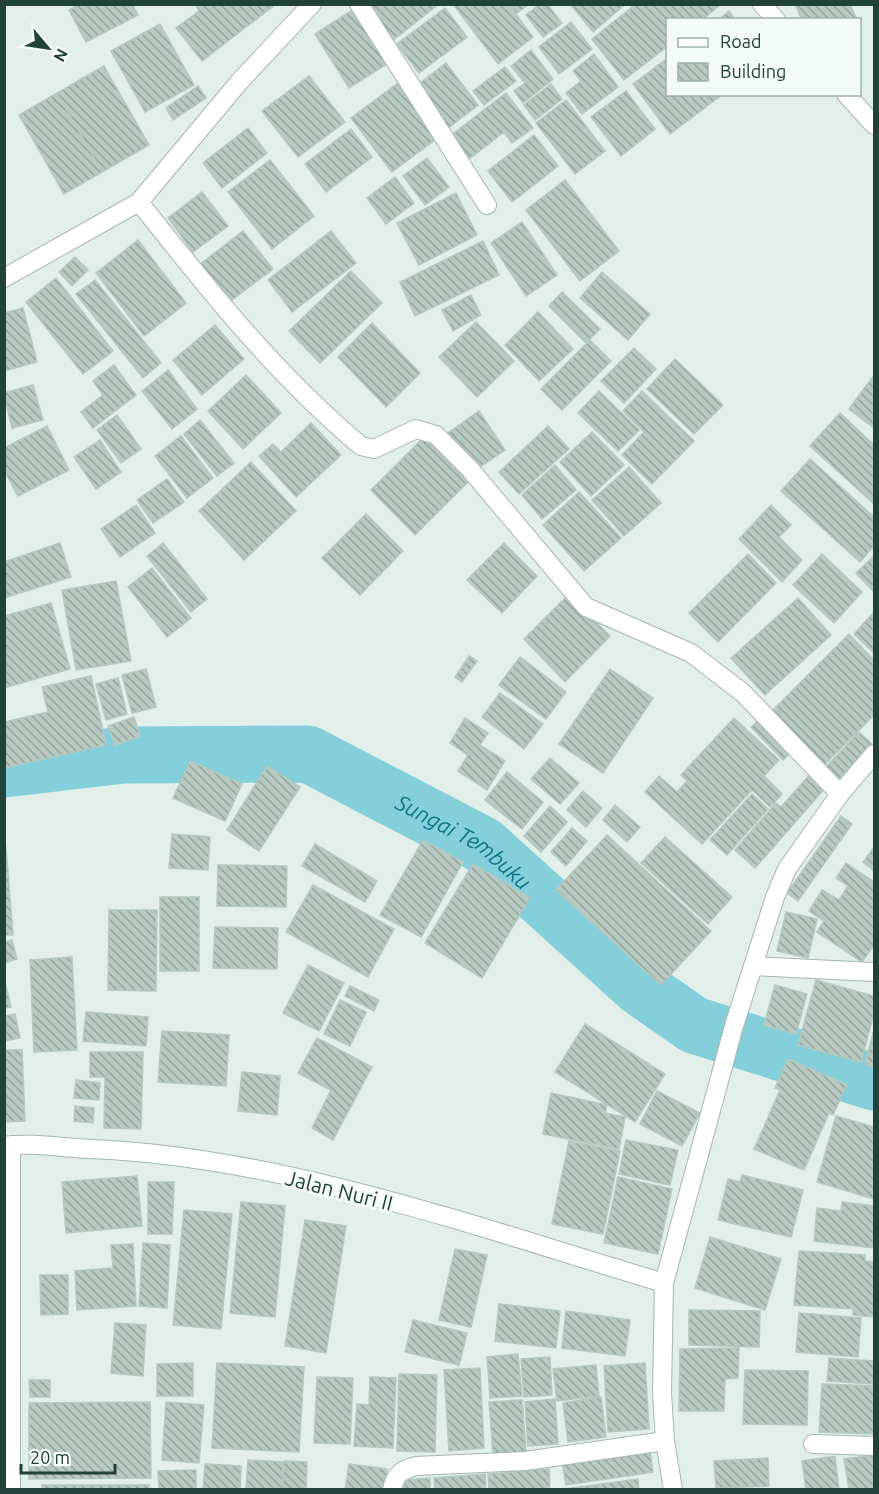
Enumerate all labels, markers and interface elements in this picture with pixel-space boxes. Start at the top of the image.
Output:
north arrow [18,18,78,78]
legend [666,18,861,96]
text: Road [720,31,762,51]
text: N [50,46,72,65]
text: Building [720,61,786,81]
water label: Sungai Tembuku [391,789,536,894]
street label: Jalan Nuri II [283,1165,395,1215]
scale bar [21,1437,116,1475]
text: 20 m [30,1447,70,1467]

